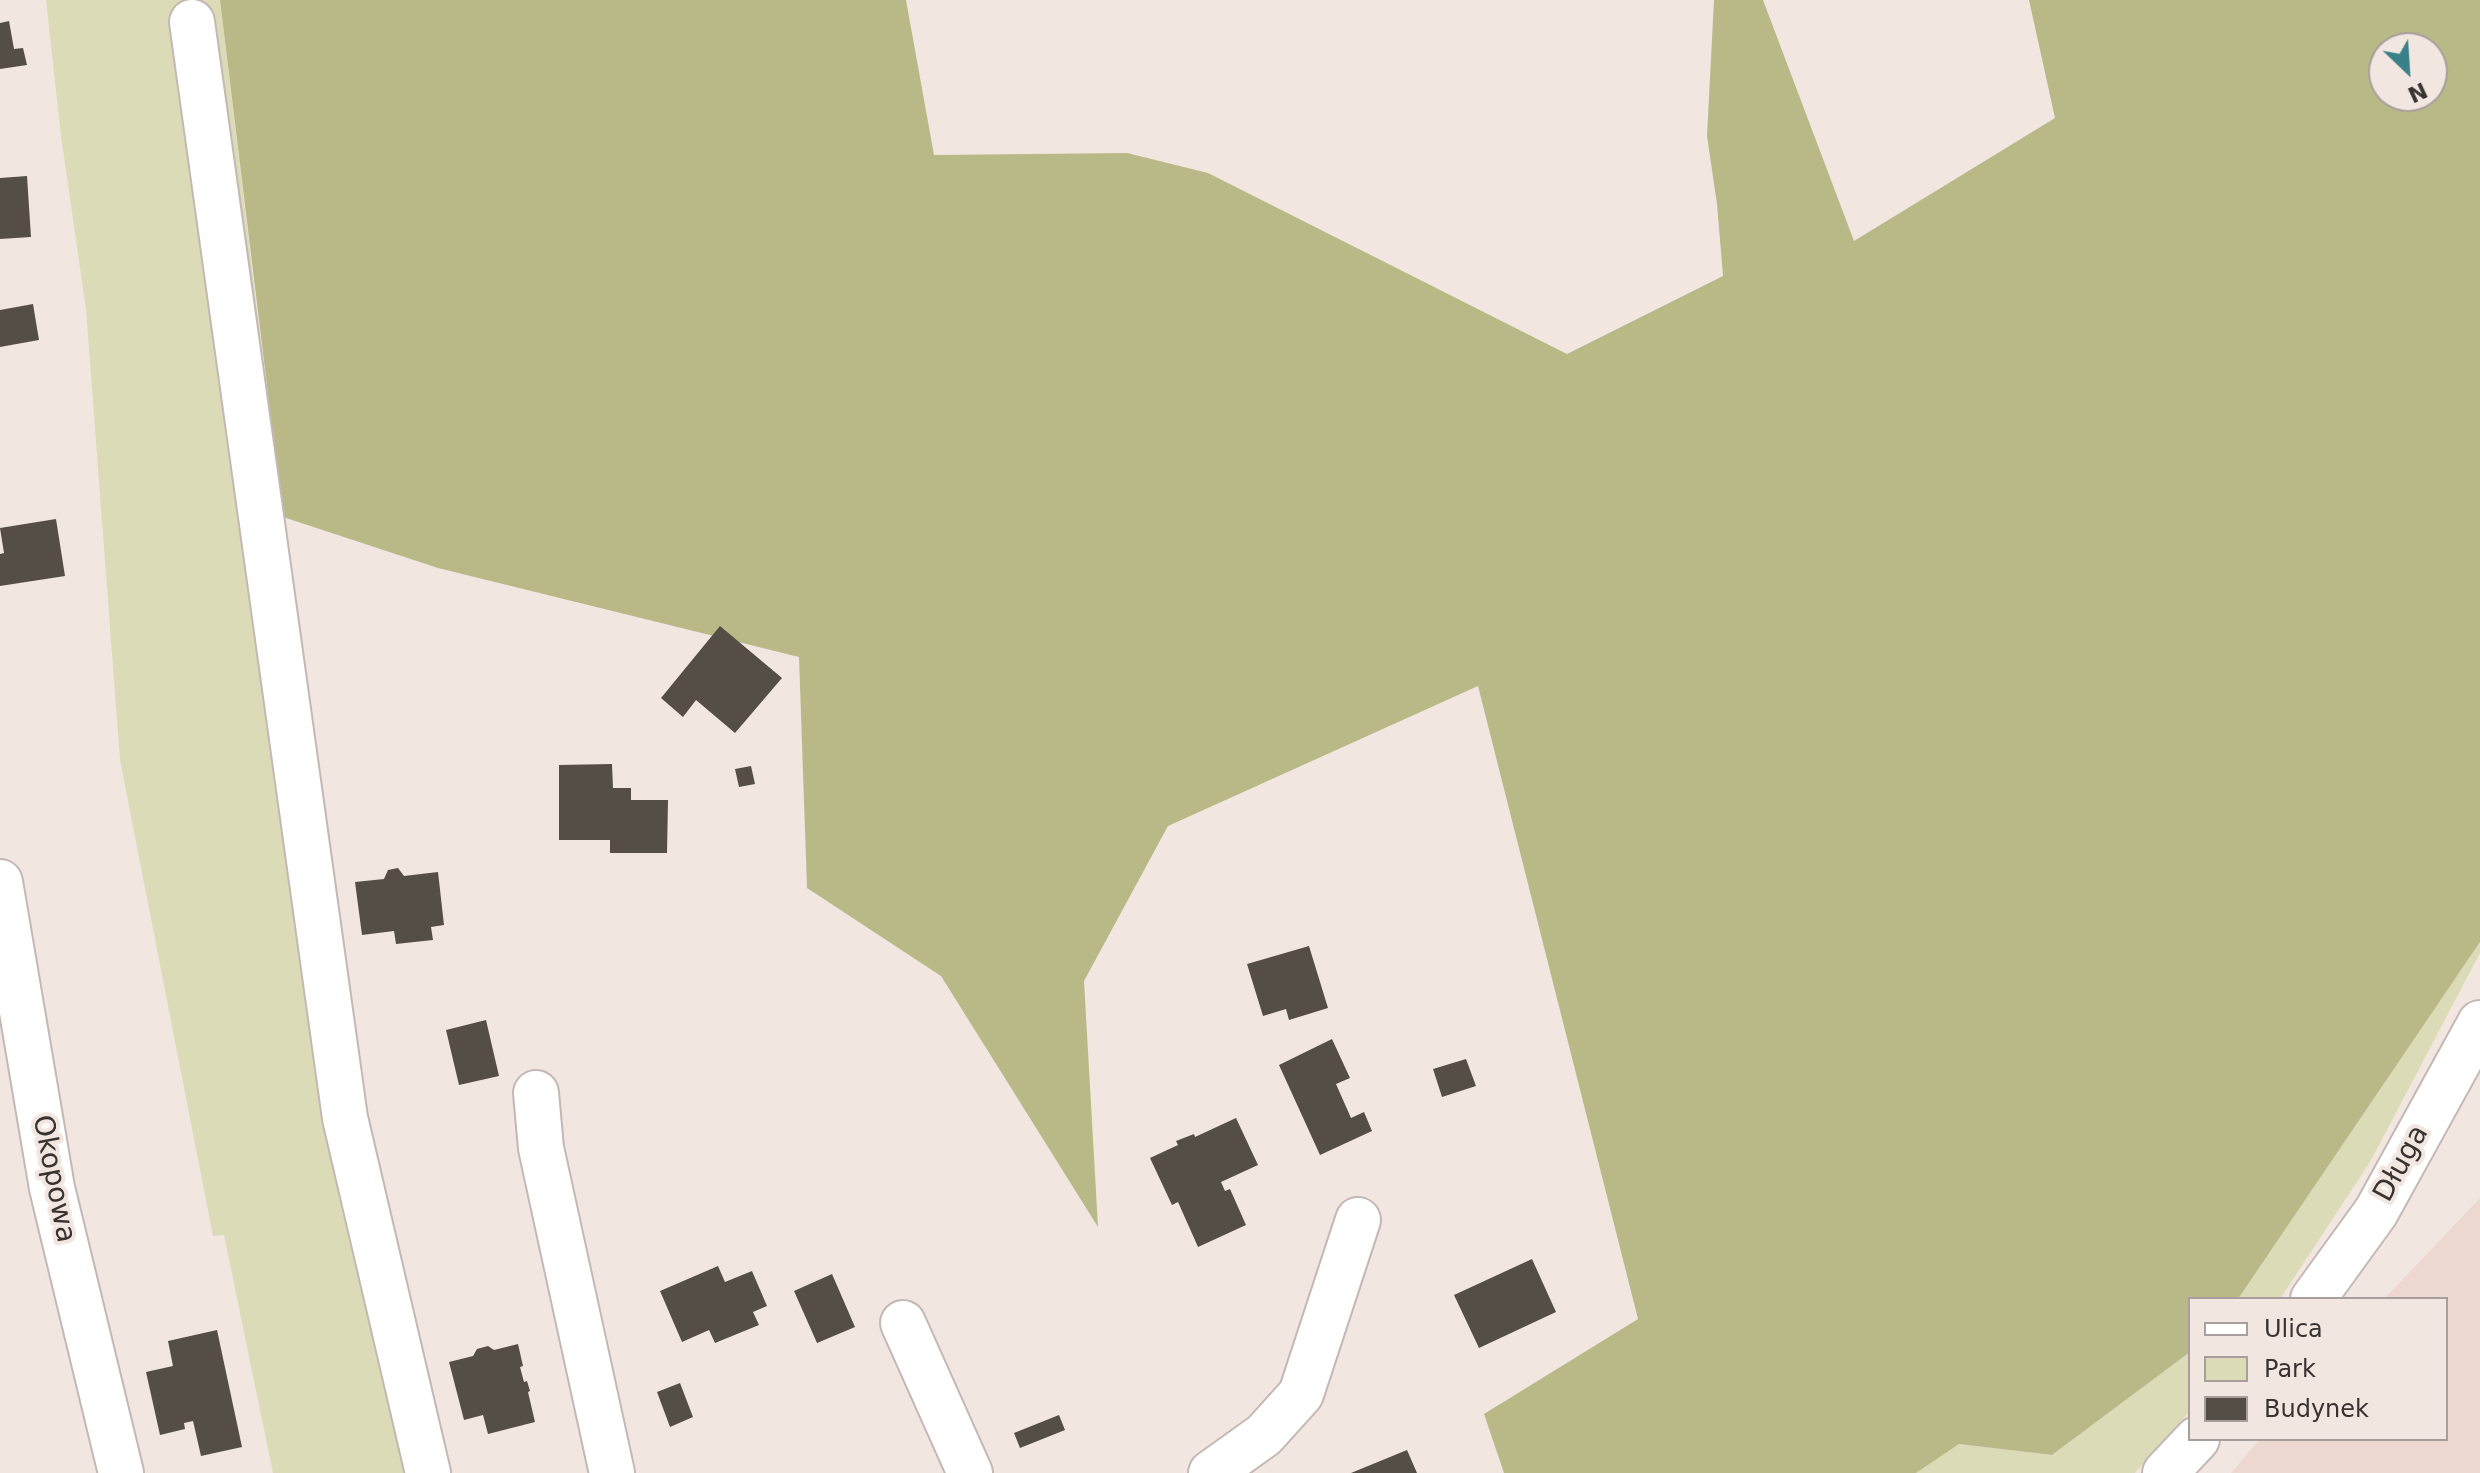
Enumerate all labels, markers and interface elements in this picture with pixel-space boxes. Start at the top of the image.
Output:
north arrow [2368,32,2448,112]
text: N [2404,77,2431,108]
street label: Okopowa [24,1112,82,1246]
street label: Długa [2367,1120,2437,1208]
legend [2188,1297,2448,1441]
text: Ulica [2264,1315,2323,1343]
text: Park [2264,1355,2316,1383]
text: Budynek [2264,1395,2369,1423]

